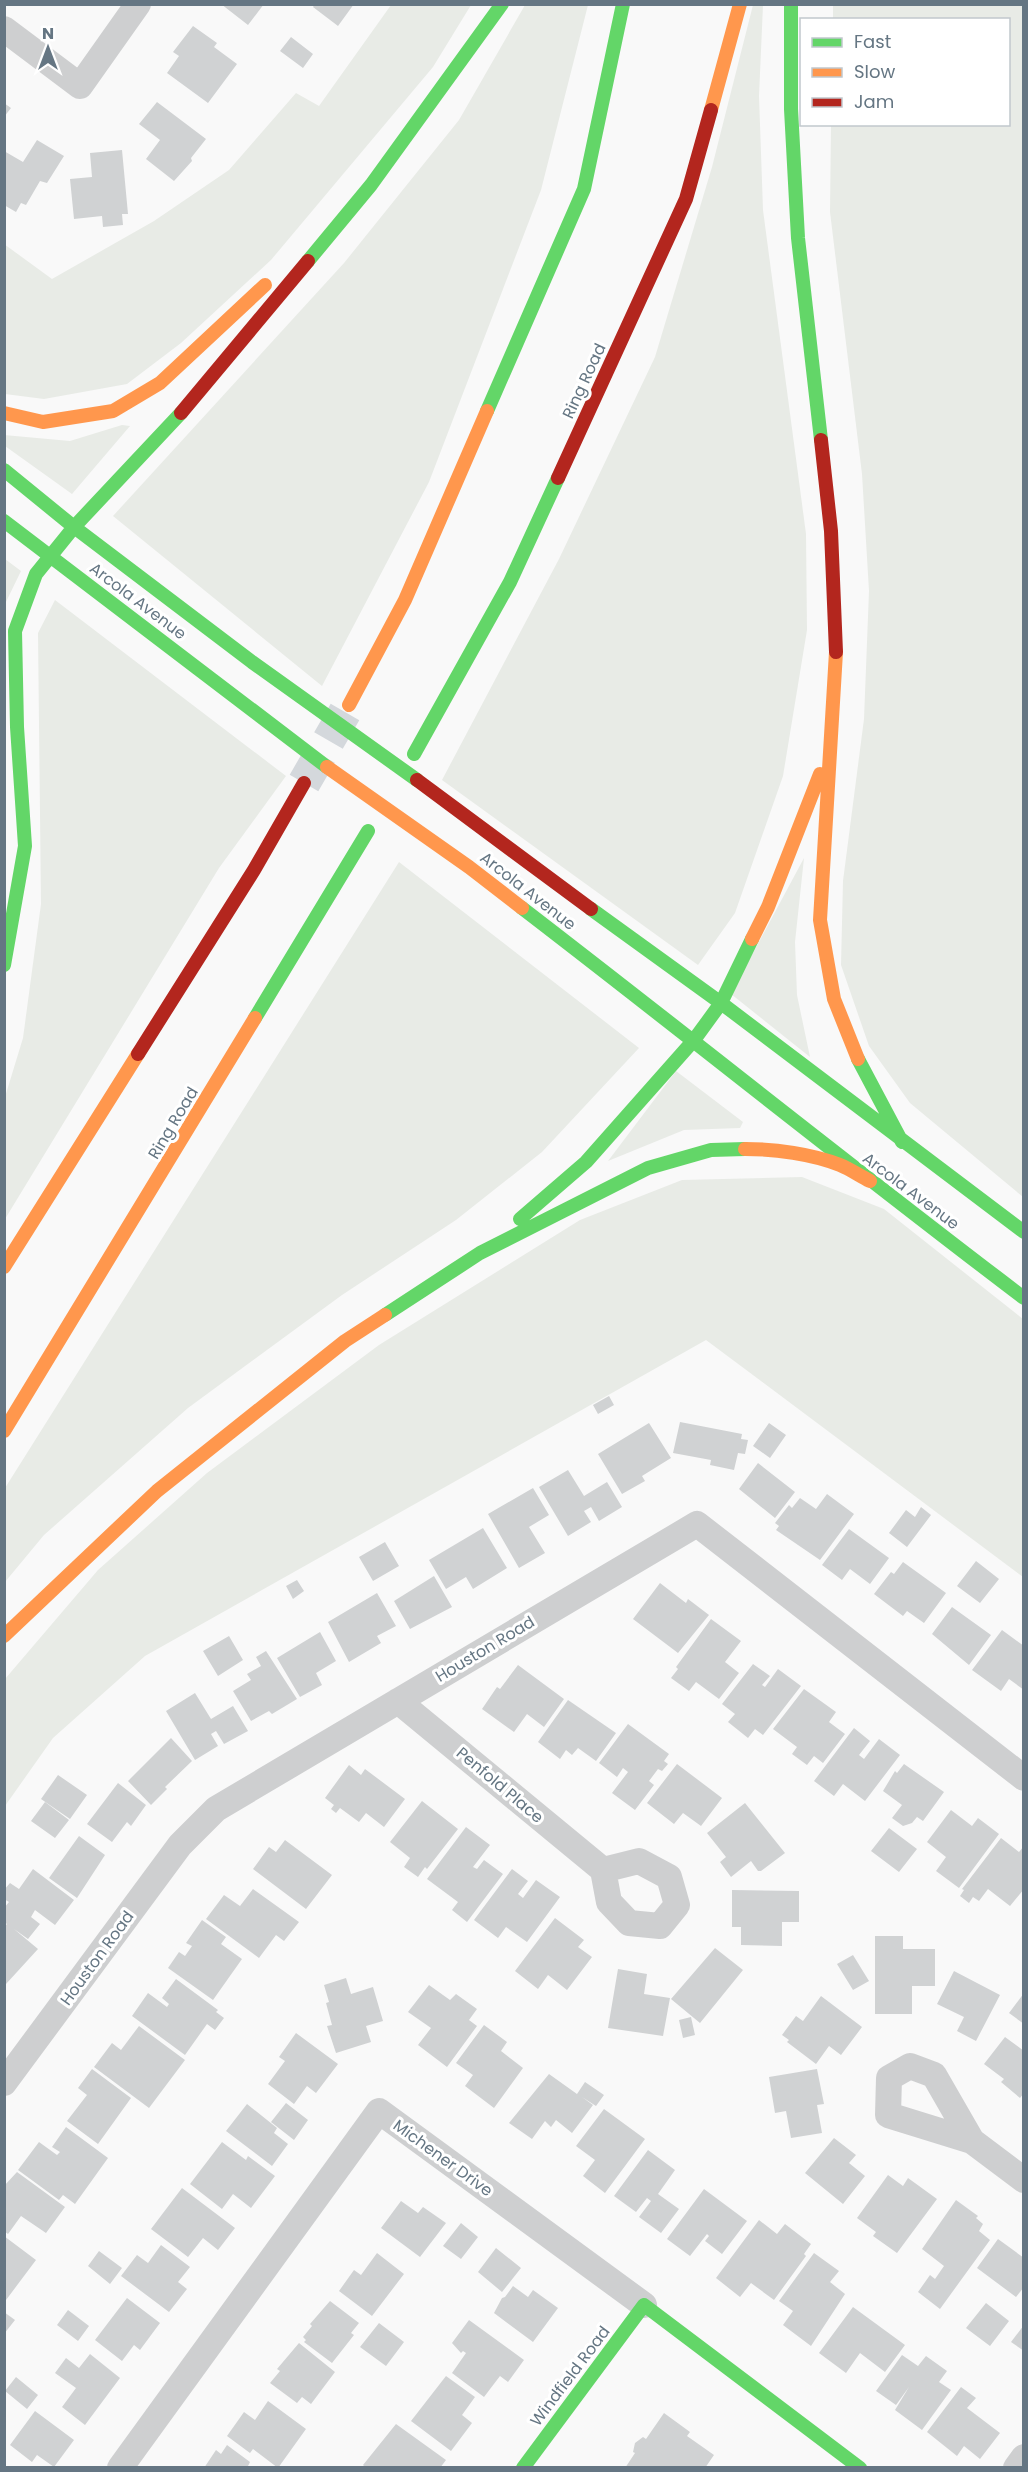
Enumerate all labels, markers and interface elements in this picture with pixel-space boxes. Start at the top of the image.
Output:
north arrow [18,18,78,78]
legend [800,18,1010,126]
text: N [42,22,54,45]
text: Fast [854,29,891,54]
text: Slow [854,59,896,84]
text: Jam [854,89,894,114]
street label: Ring Road [557,340,611,422]
street label: Arcola Avenue [85,557,191,645]
street label: Arcola Avenue [475,846,581,936]
street label: Ring Road [142,1083,204,1163]
street label: Arcola Avenue [858,1147,964,1235]
street label: Houston Road [431,1610,539,1688]
street label: Penfold Place [451,1742,549,1828]
street label: Houston Road [55,1906,139,2010]
street label: Michener Drive [388,2114,498,2202]
street label: Windfield Road [525,2321,615,2431]

